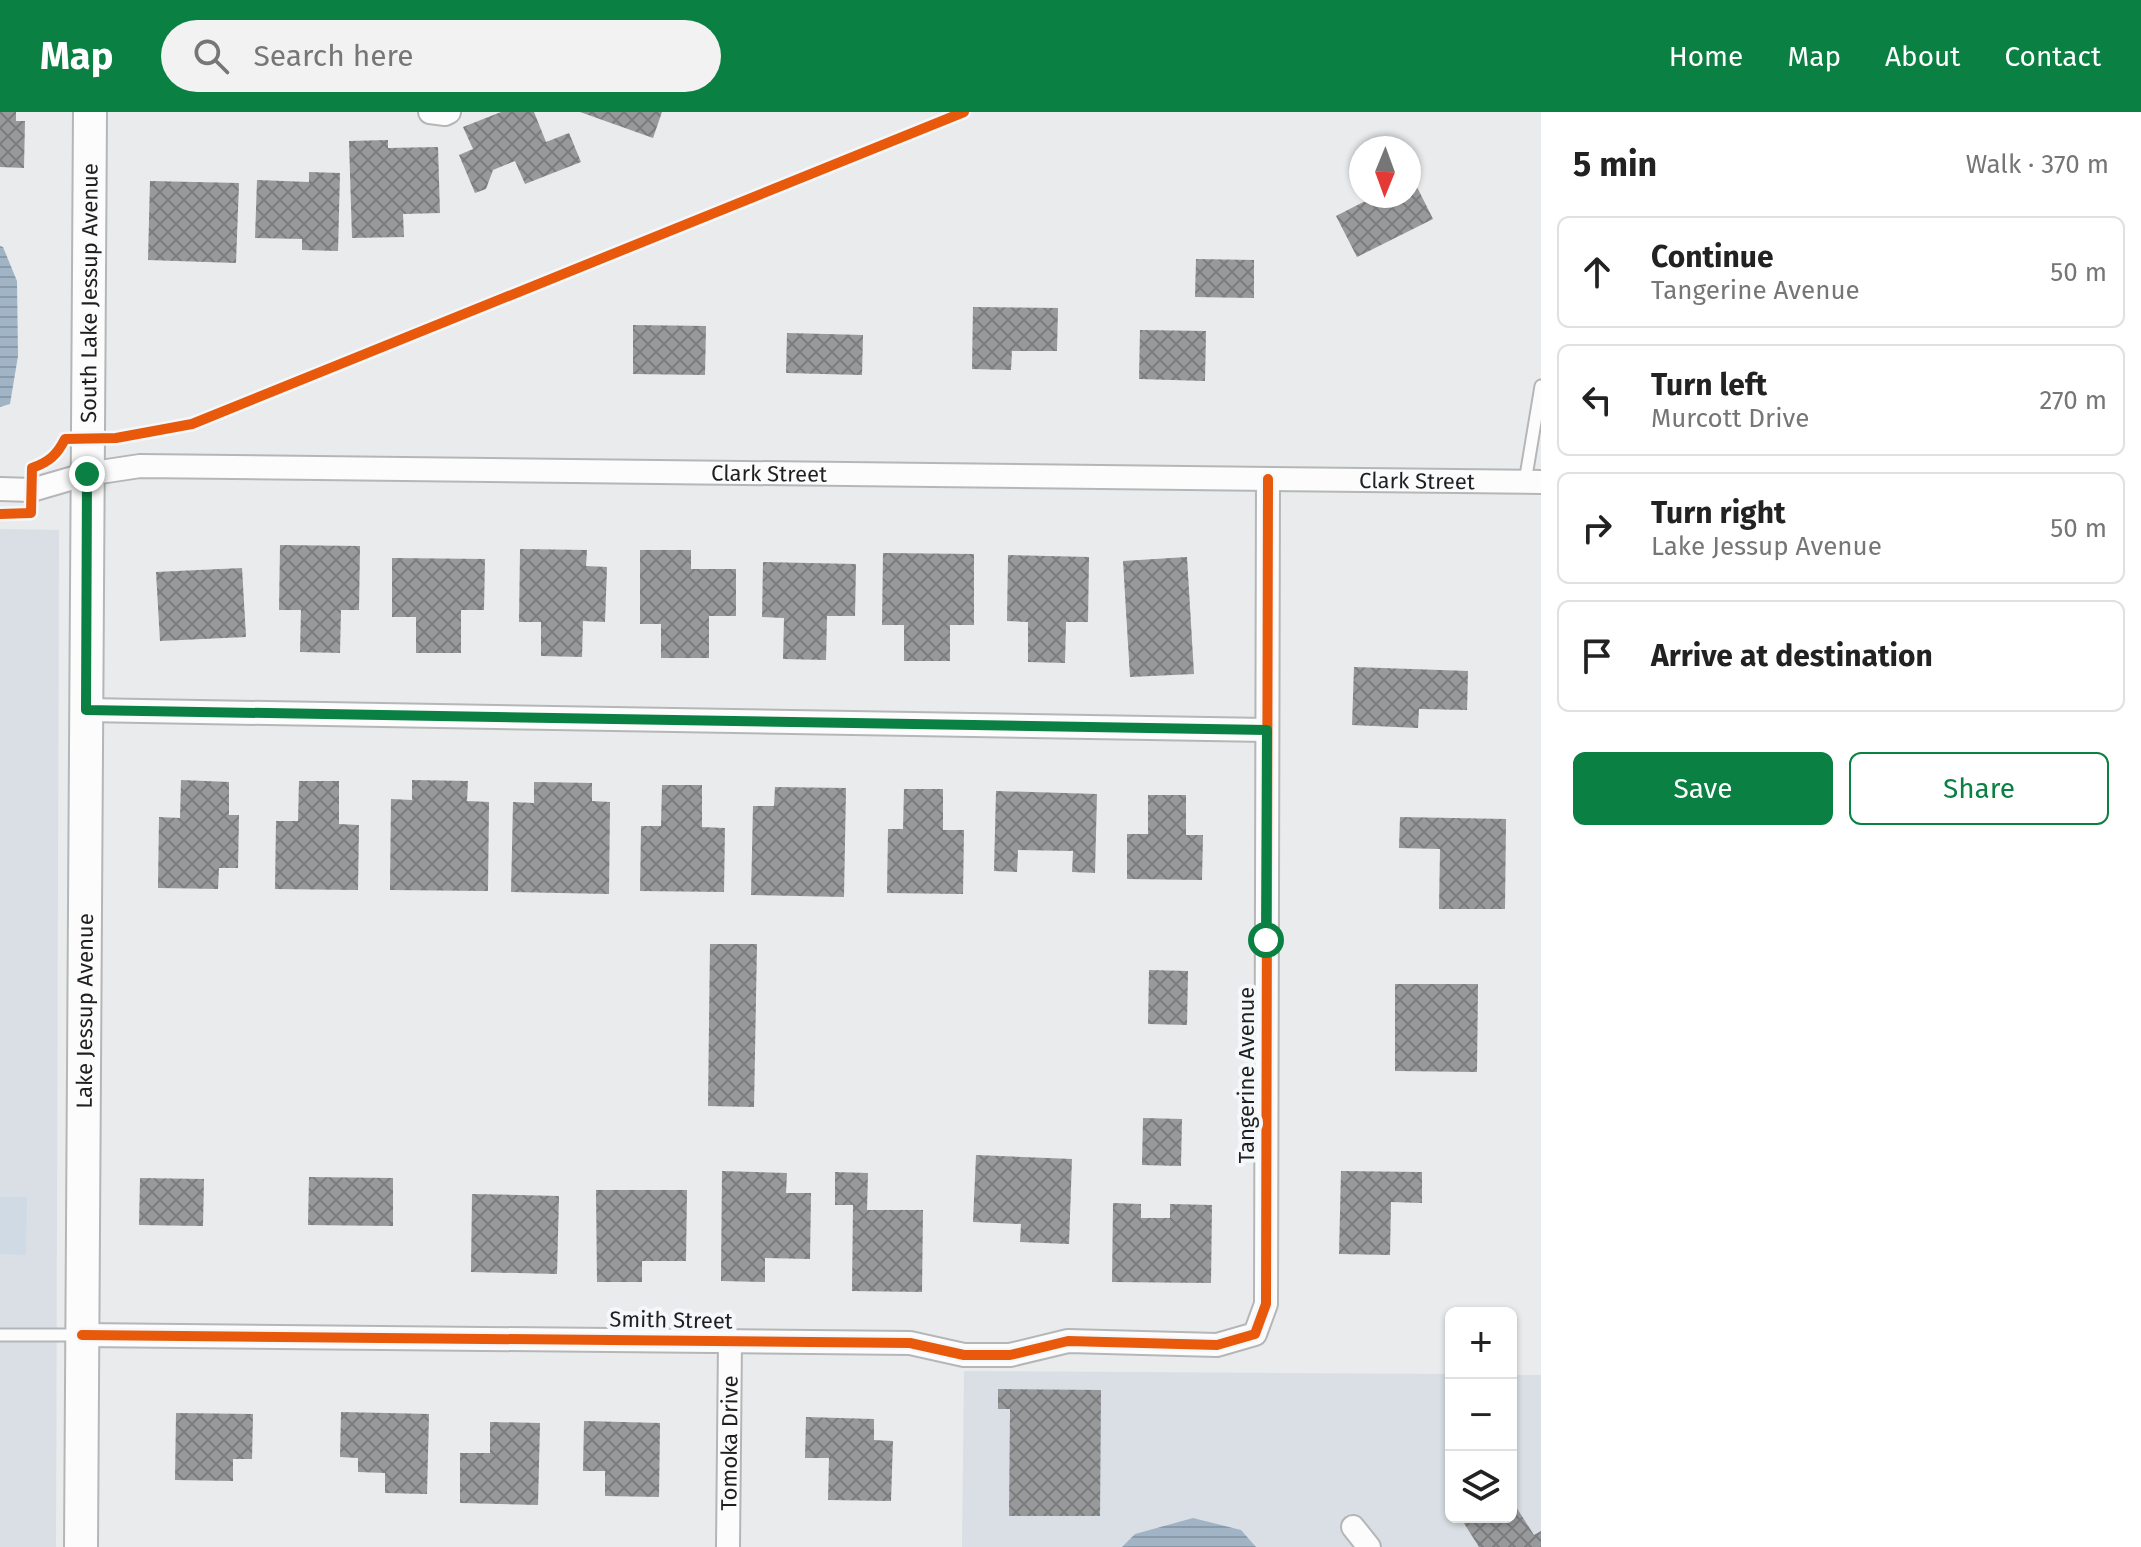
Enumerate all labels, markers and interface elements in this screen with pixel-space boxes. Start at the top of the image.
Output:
search box [161,20,721,92]
text: Map [40,33,113,79]
icon: search [189,34,233,78]
text: Search here [253,38,414,74]
text: Home [1669,40,1743,73]
text: Map [1787,40,1841,73]
text: About [1885,40,1960,73]
text: Contact [2004,40,2101,73]
north arrow [1349,136,1421,208]
text: 5 min [1573,144,1657,185]
text: Walk · 370 m [1966,149,2109,180]
street label: South Lake Jessup Avenue [75,163,103,423]
text: Continue [1651,239,1774,275]
icon: ahead [1575,250,1619,294]
text: 50 m [2050,257,2107,288]
text: Tangerine Avenue [1651,275,1860,306]
text: Turn left [1651,367,1767,403]
icon: left [1575,378,1619,422]
text: 270 m [2039,385,2107,416]
text: Murcott Drive [1651,403,1809,434]
route end [69,456,105,492]
street label: Clark Street [711,459,827,487]
street label: Clark Street [1359,466,1475,495]
text: Turn right [1651,495,1786,531]
icon: right [1575,506,1619,550]
text: 50 m [2050,513,2107,544]
text: Lake Jessup Avenue [1651,531,1882,562]
icon: arrive [1575,634,1619,678]
text: Arrive at destination [1651,638,1933,674]
button: Save [1573,752,1833,825]
button: Share [1849,752,2109,825]
street label: Lake Jessup Avenue [70,913,98,1109]
route start [1248,922,1284,958]
street label: Tangerine Avenue [1233,987,1260,1163]
street label: Smith Street [609,1305,733,1335]
map controls [1445,1307,1517,1523]
button: + [1445,1307,1517,1379]
street label: Tomoka Drive [715,1375,743,1511]
button: − [1445,1379,1517,1451]
button: layers [1445,1451,1517,1523]

